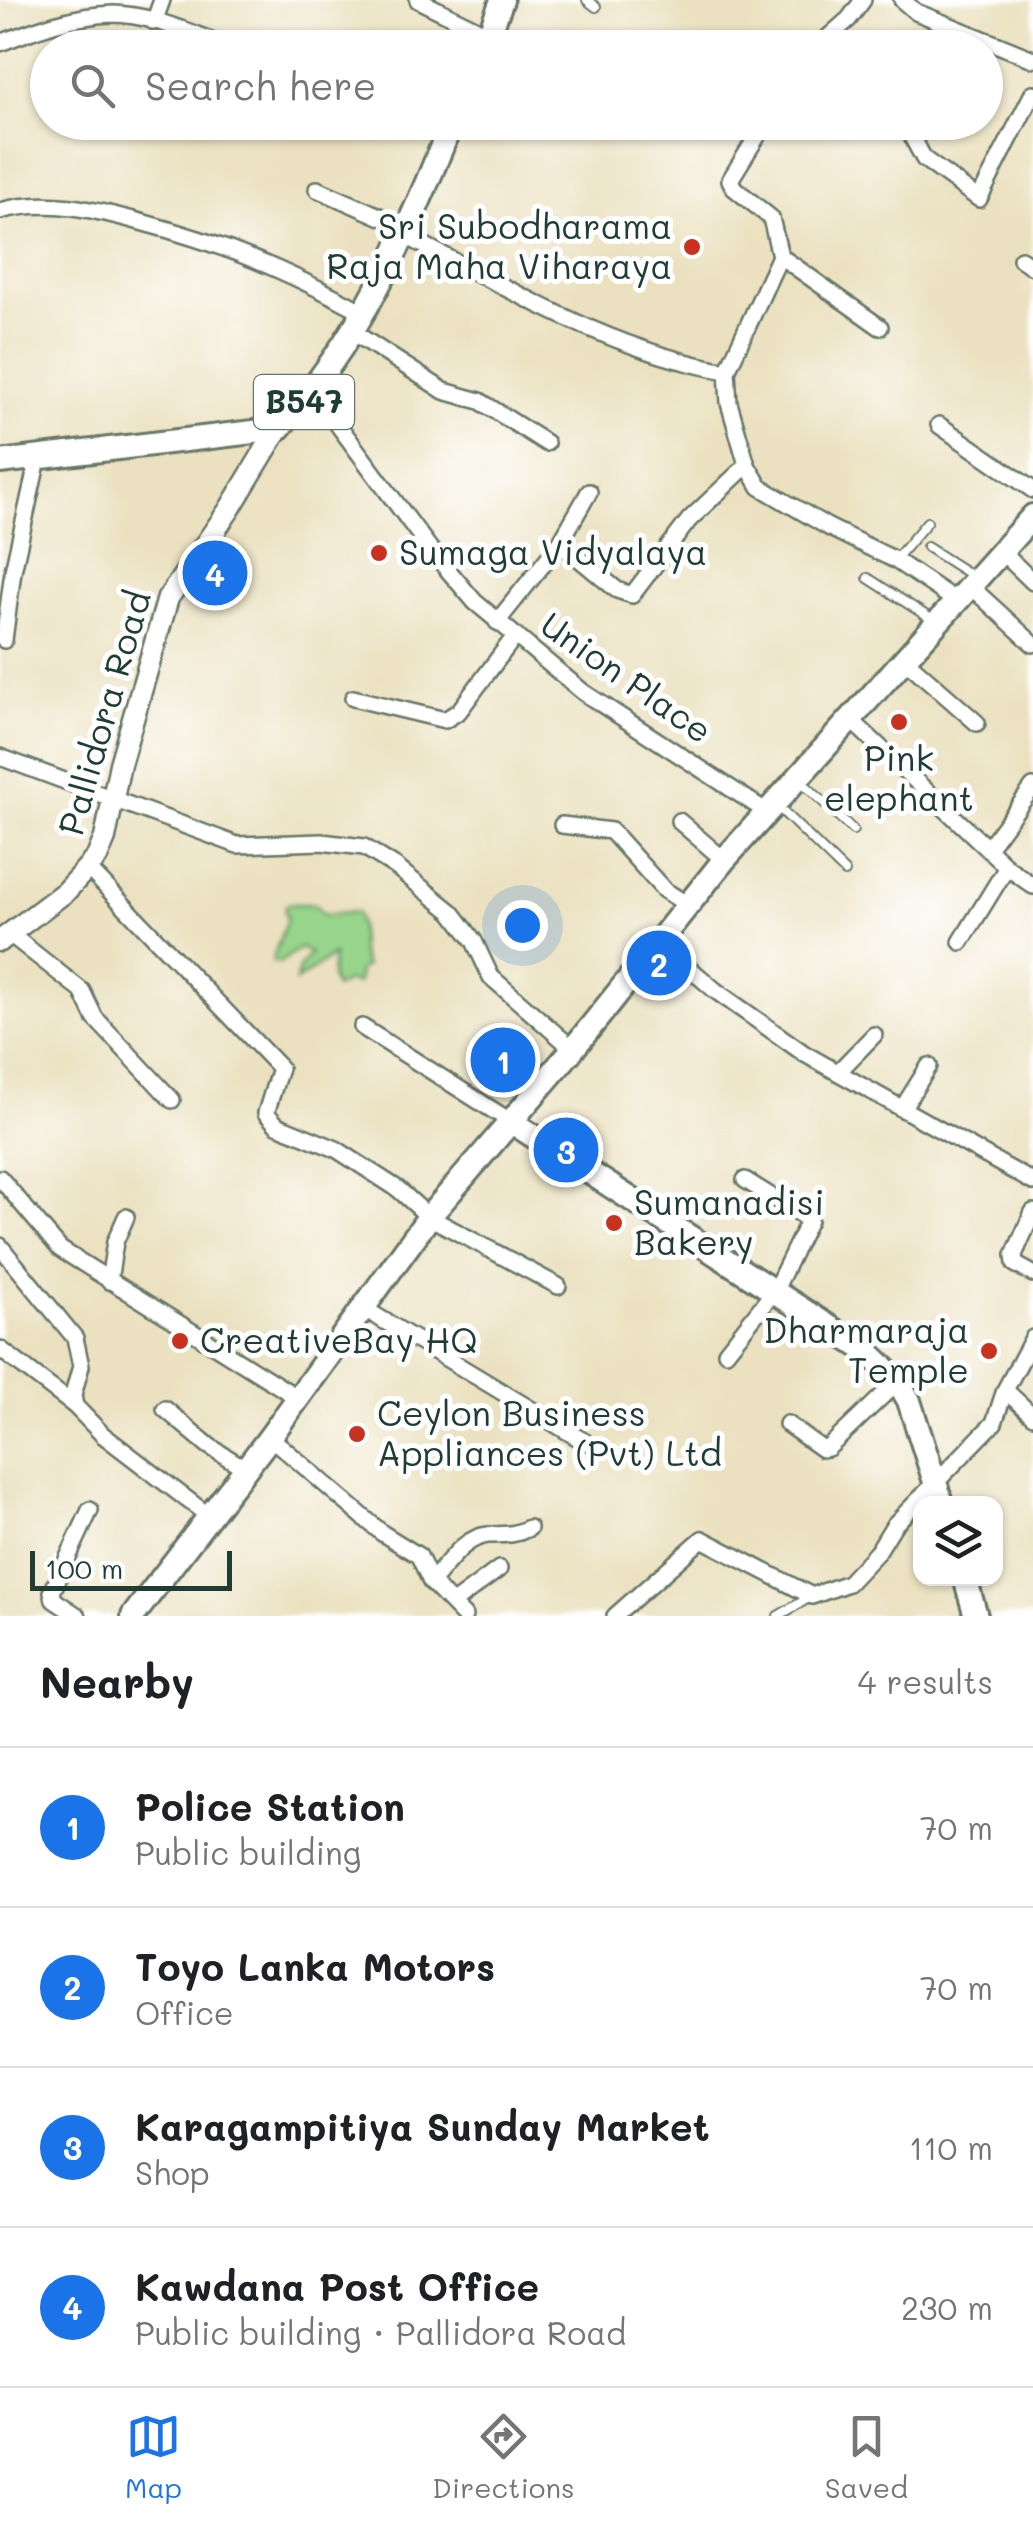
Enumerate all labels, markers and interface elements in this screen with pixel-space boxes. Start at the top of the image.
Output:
search box [30,30,1003,140]
icon: search [65,58,120,113]
text: Search here [145,60,376,110]
place label: Sri Subodharama Raja Maha Viharaya [326,202,672,288]
marker: Sri Subodharama Raja Maha Viharaya [681,236,703,258]
road number: B547 [254,375,354,429]
place label: Sumaga Vidyalaya [399,528,707,574]
pin: 4 [182,536,248,610]
marker: Sumaga Vidyalaya [368,542,390,564]
street label: Pallidora Road [46,585,160,840]
street label: Union Place [532,600,722,752]
marker: Pink elephant [888,711,910,733]
place label: Pink elephant [824,734,974,820]
your location [497,900,548,951]
pin: 2 [626,926,692,1000]
pin: 1 [470,1022,536,1098]
pin: 3 [534,1112,598,1188]
place label: Sumanadisi Bakery [634,1178,824,1264]
marker: Sumanadisi Bakery [603,1212,625,1234]
place label: Dharmaraja Temple [763,1306,969,1392]
place label: CreativeBay HQ [200,1316,478,1362]
marker: CreativeBay HQ [169,1330,191,1352]
marker: Dharmaraja Temple [978,1340,1000,1362]
place label: Ceylon Business Appliances (Pvt) Ltd [377,1389,722,1475]
marker: Ceylon Business Appliances (Pvt) Ltd [346,1423,368,1445]
map controls [913,1496,1003,1586]
button: layers [913,1496,1003,1586]
scale bar [30,1546,232,1590]
text: 100 m [45,1550,123,1586]
text: Nearby [40,1654,194,1709]
text: 4 results [857,1660,993,1702]
text: Police Station [135,1781,405,1831]
text: 1 [65,1806,80,1848]
text: 70 m [920,1806,993,1848]
text: Public building [135,1831,361,1873]
text: Toyo Lanka Motors [135,1941,495,1991]
text: 2 [64,1966,81,2008]
text: 70 m [920,1966,993,2008]
text: Office [135,1991,234,2033]
text: Karagampitiya Sunday Market [135,2101,710,2151]
text: 3 [63,2126,82,2168]
text: 110 m [909,2126,993,2168]
text: Shop [135,2151,210,2193]
text: Kawdana Post Office [135,2261,539,2311]
text: 4 [62,2286,83,2328]
text: 230 m [901,2286,993,2328]
text: Public building · Pallidora Road [135,2311,626,2353]
tab: Map [125,2409,182,2505]
tab: Directions [432,2409,575,2505]
tab: Saved [825,2409,908,2505]

